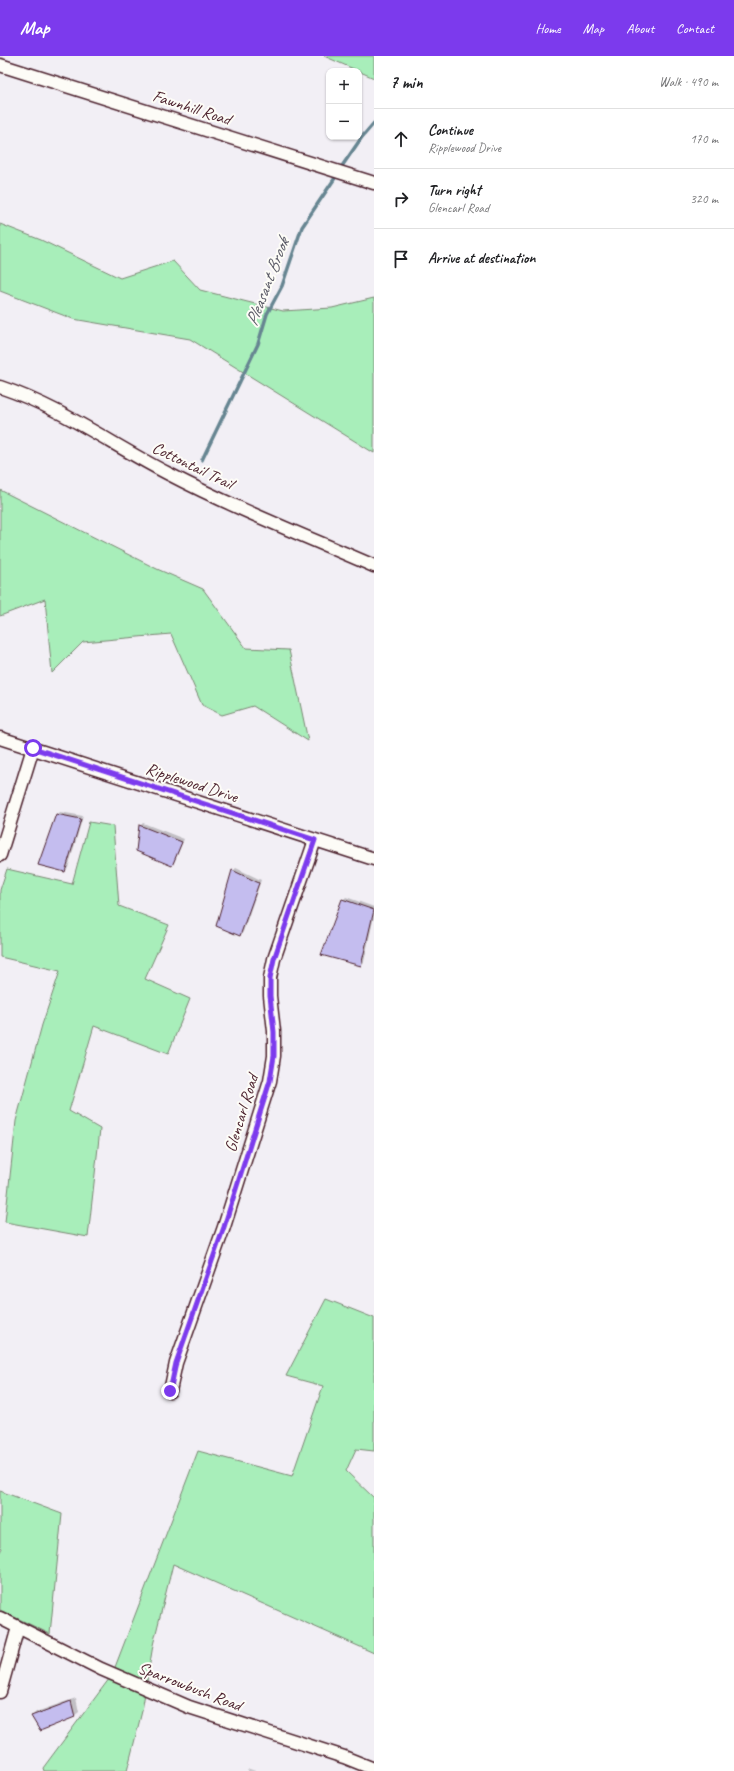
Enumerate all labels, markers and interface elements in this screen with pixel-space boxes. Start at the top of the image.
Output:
text: Map [20,16,50,40]
text: Home [535,20,561,37]
text: Map [583,20,604,37]
text: About [626,20,654,37]
text: Contact [676,20,714,37]
map controls [326,68,362,140]
button: + [326,68,362,104]
text: 7 min [390,72,423,93]
text: Walk · 490 m [659,74,718,90]
street label: Fawnhill Road [150,85,236,131]
button: − [326,104,362,140]
text: Continue [428,121,473,140]
icon: ahead [390,128,412,150]
text: 170 m [690,131,718,147]
text: Ripplewood Drive [428,140,501,156]
text: Turn right [428,181,481,200]
icon: right [390,188,412,210]
text: 320 m [690,191,718,207]
text: Glencarl Road [428,200,489,216]
water label: Pleasant Brook [240,232,295,329]
icon: arrive [390,248,412,270]
text: Arrive at destination [428,249,535,268]
street label: Cottontail Trail [149,437,240,495]
route start [24,739,42,757]
street label: Ripplewood Drive [143,758,242,808]
street label: Glencarl Road [220,1070,264,1154]
route end [161,1382,179,1400]
street label: Sparrowbush Road [135,1657,248,1717]

